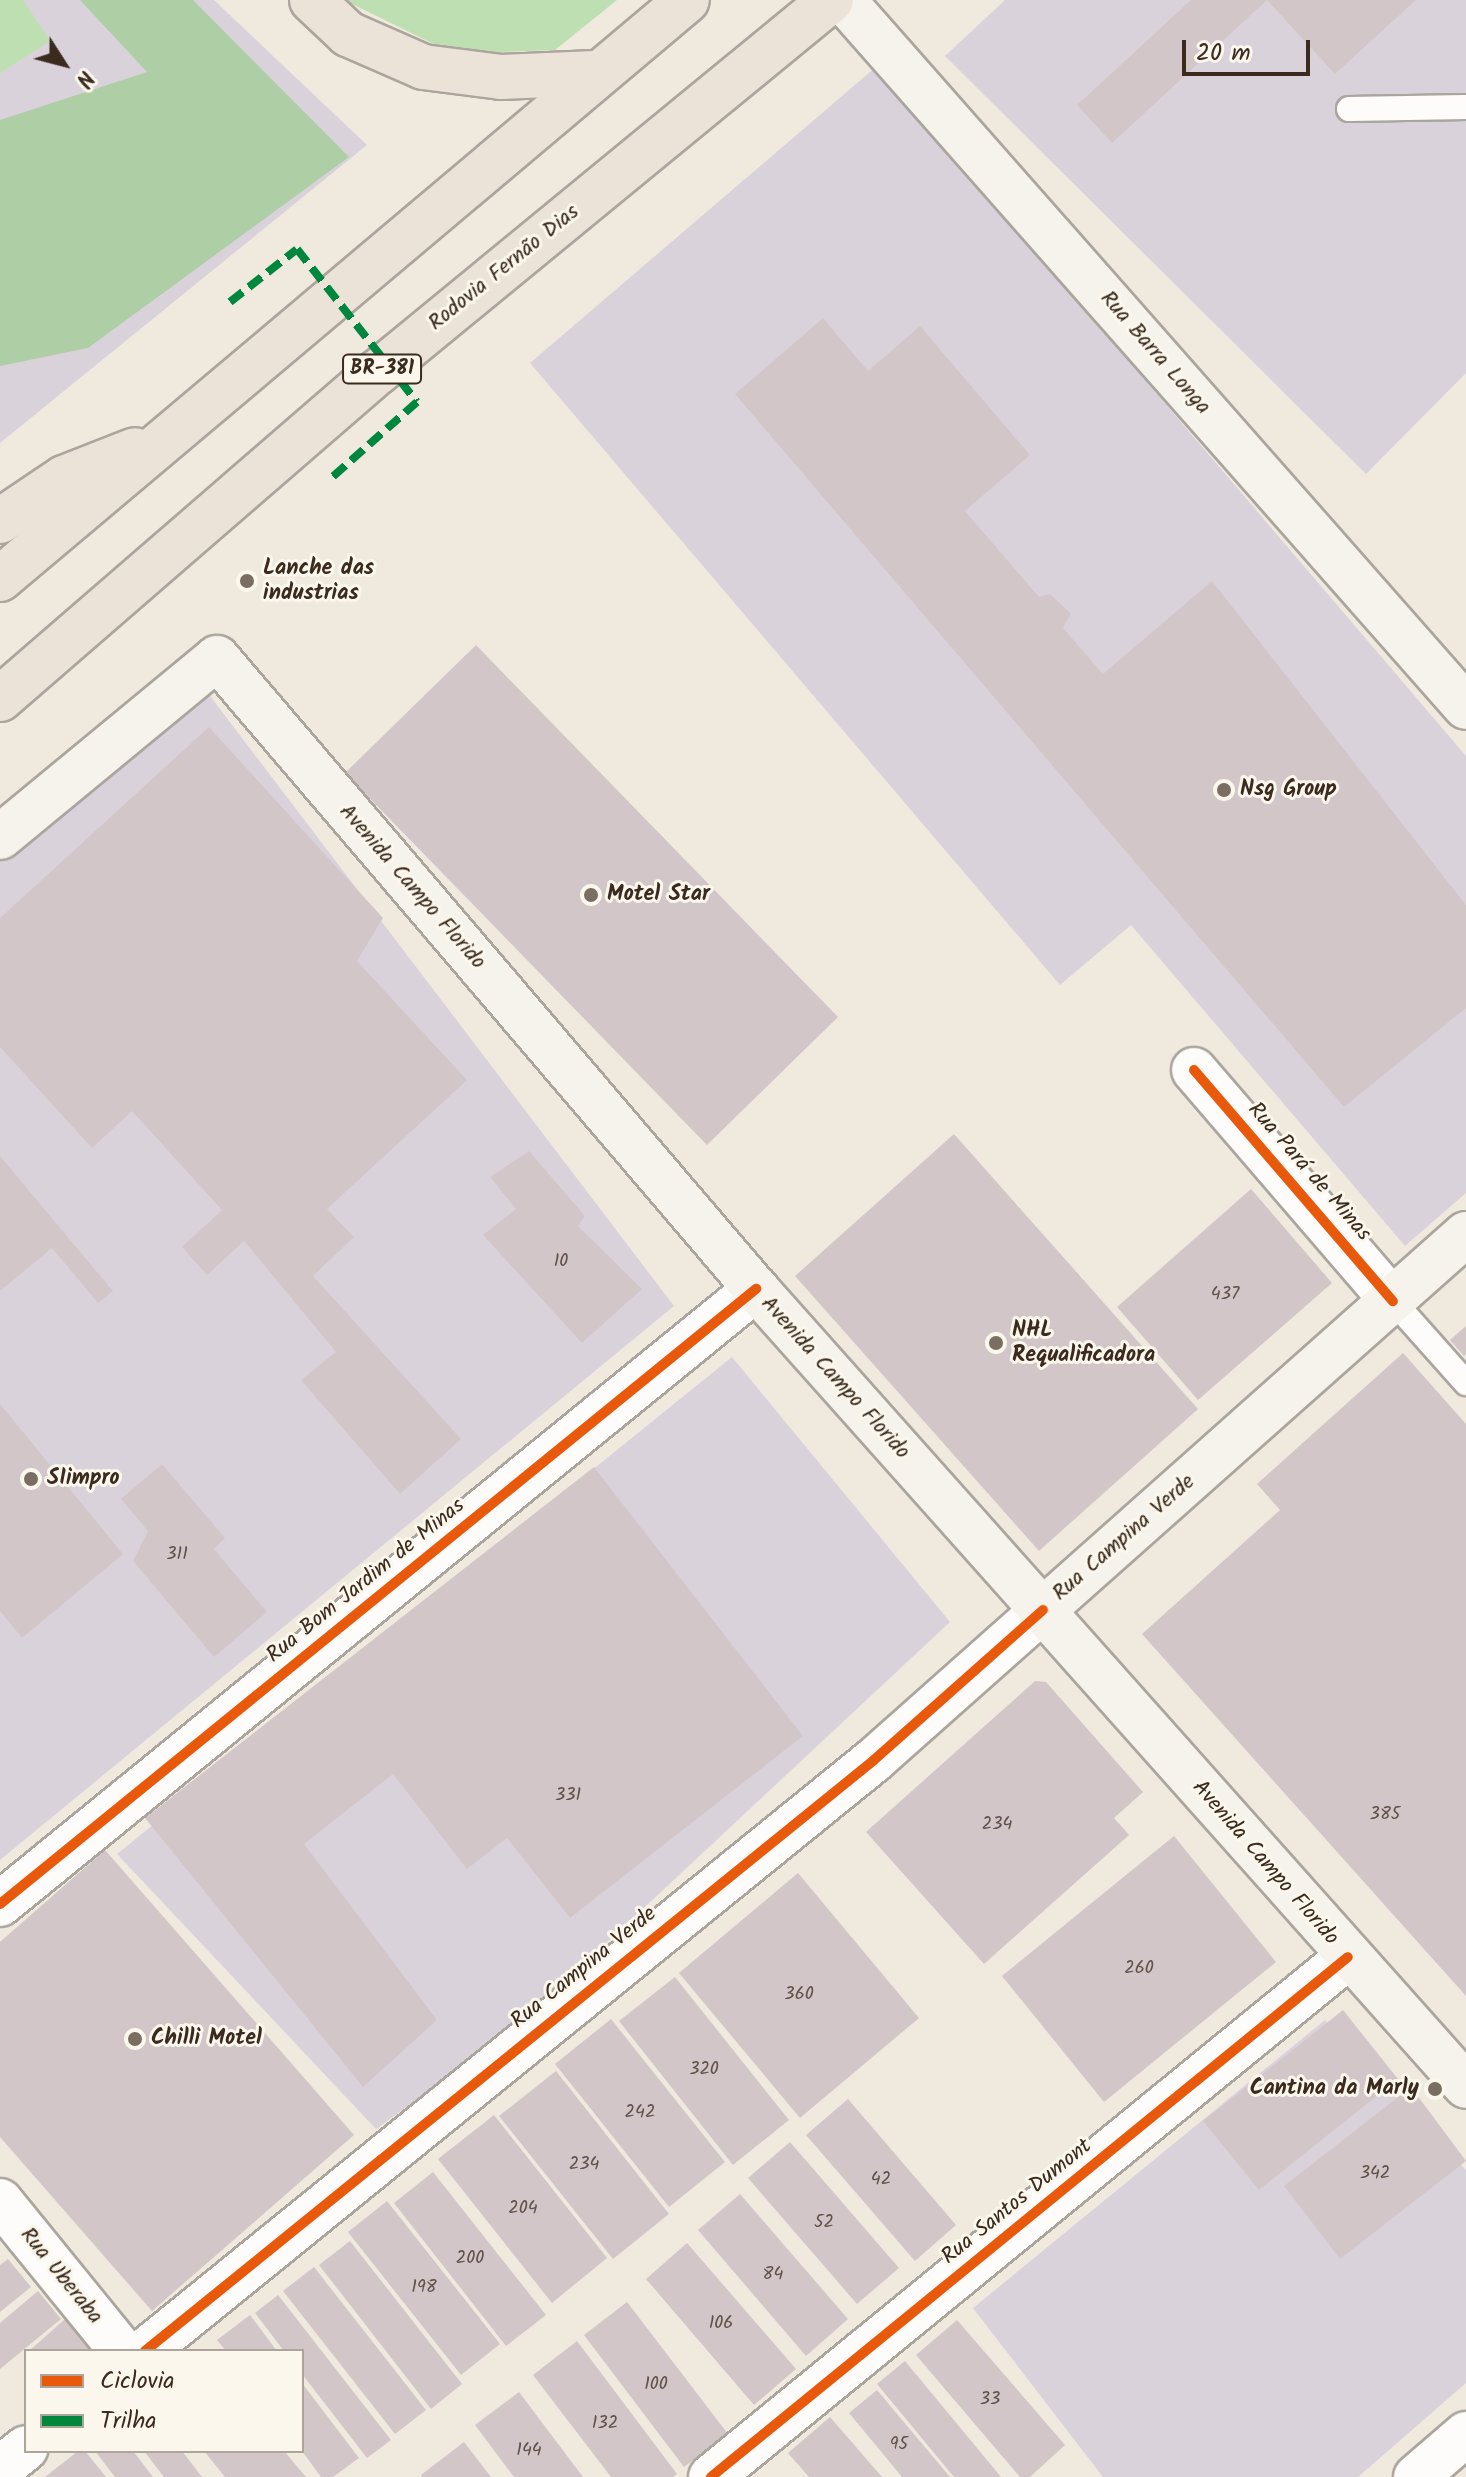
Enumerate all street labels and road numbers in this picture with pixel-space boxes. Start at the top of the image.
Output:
street label: Rodovia Fernão Dias [423,199,585,337]
street label: Rua Barra Longa [1094,286,1216,420]
road number: BR-381 [342,353,422,385]
street label: Avenida Campo Florido [333,799,491,975]
street label: Rua Pará de Minas [1242,1097,1376,1247]
street label: Avenida Campo Florido [755,1291,915,1465]
street label: Rua Campina Verde [1047,1469,1201,1607]
street label: Rua Bom Jardim de Minas [262,1493,470,1669]
street label: Avenida Campo Florido [1186,1775,1344,1951]
street label: Rua Campina Verde [506,1901,662,2035]
street label: Rua Santos Dumont [937,2133,1097,2271]
street label: Rua Uberaba [14,2222,108,2330]

